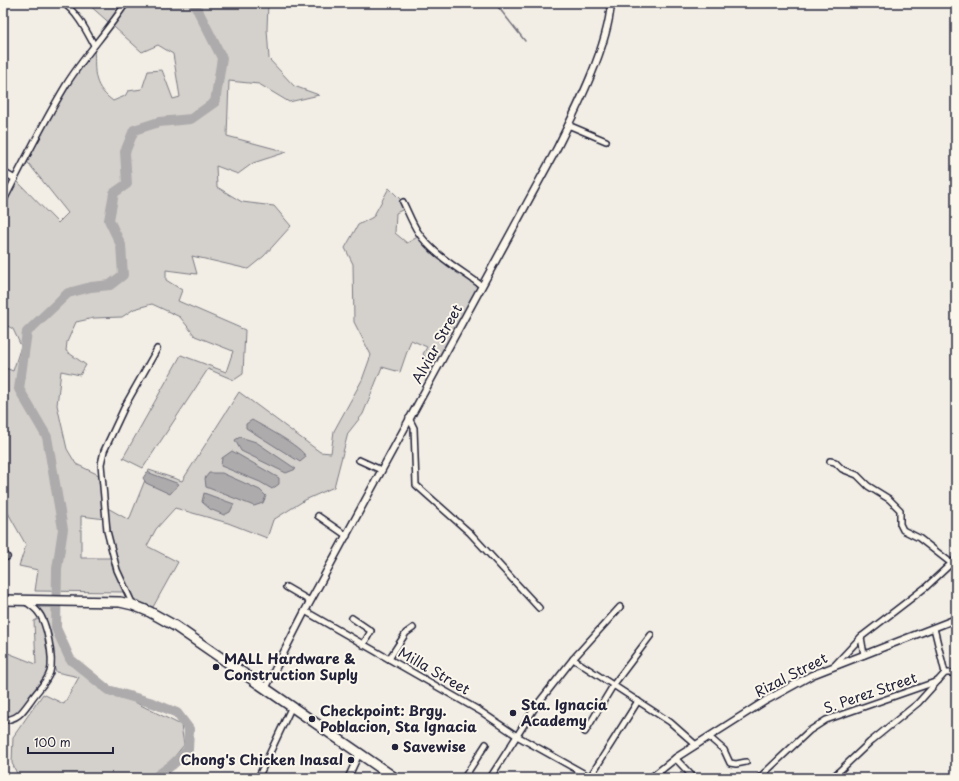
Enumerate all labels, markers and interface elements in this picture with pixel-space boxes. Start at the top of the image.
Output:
street label: Alviar Street [406,300,467,387]
street label: Milla Street [395,642,474,700]
street label: Rizal Street [751,647,831,702]
place label: MALL Hardware & Construction Suply [224,648,358,685]
marker: MALL Hardware & Construction Suply [211,662,221,672]
street label: S. Perez Street [820,667,920,718]
place label: Sta. Ignacia Academy [520,694,608,731]
place label: Checkpoint: Brgy. Poblacion, Sta Ignacia [320,700,477,737]
marker: Sta. Ignacia Academy [508,708,518,718]
marker: Checkpoint: Brgy. Poblacion, Sta Ignacia [307,714,317,724]
scale bar [28,729,113,755]
text: 100 m [34,733,71,751]
place label: Savewise [403,736,466,757]
marker: Savewise [390,742,400,752]
place label: Chong's Chicken Inasal [181,749,343,770]
marker: Chong's Chicken Inasal [346,755,356,765]

